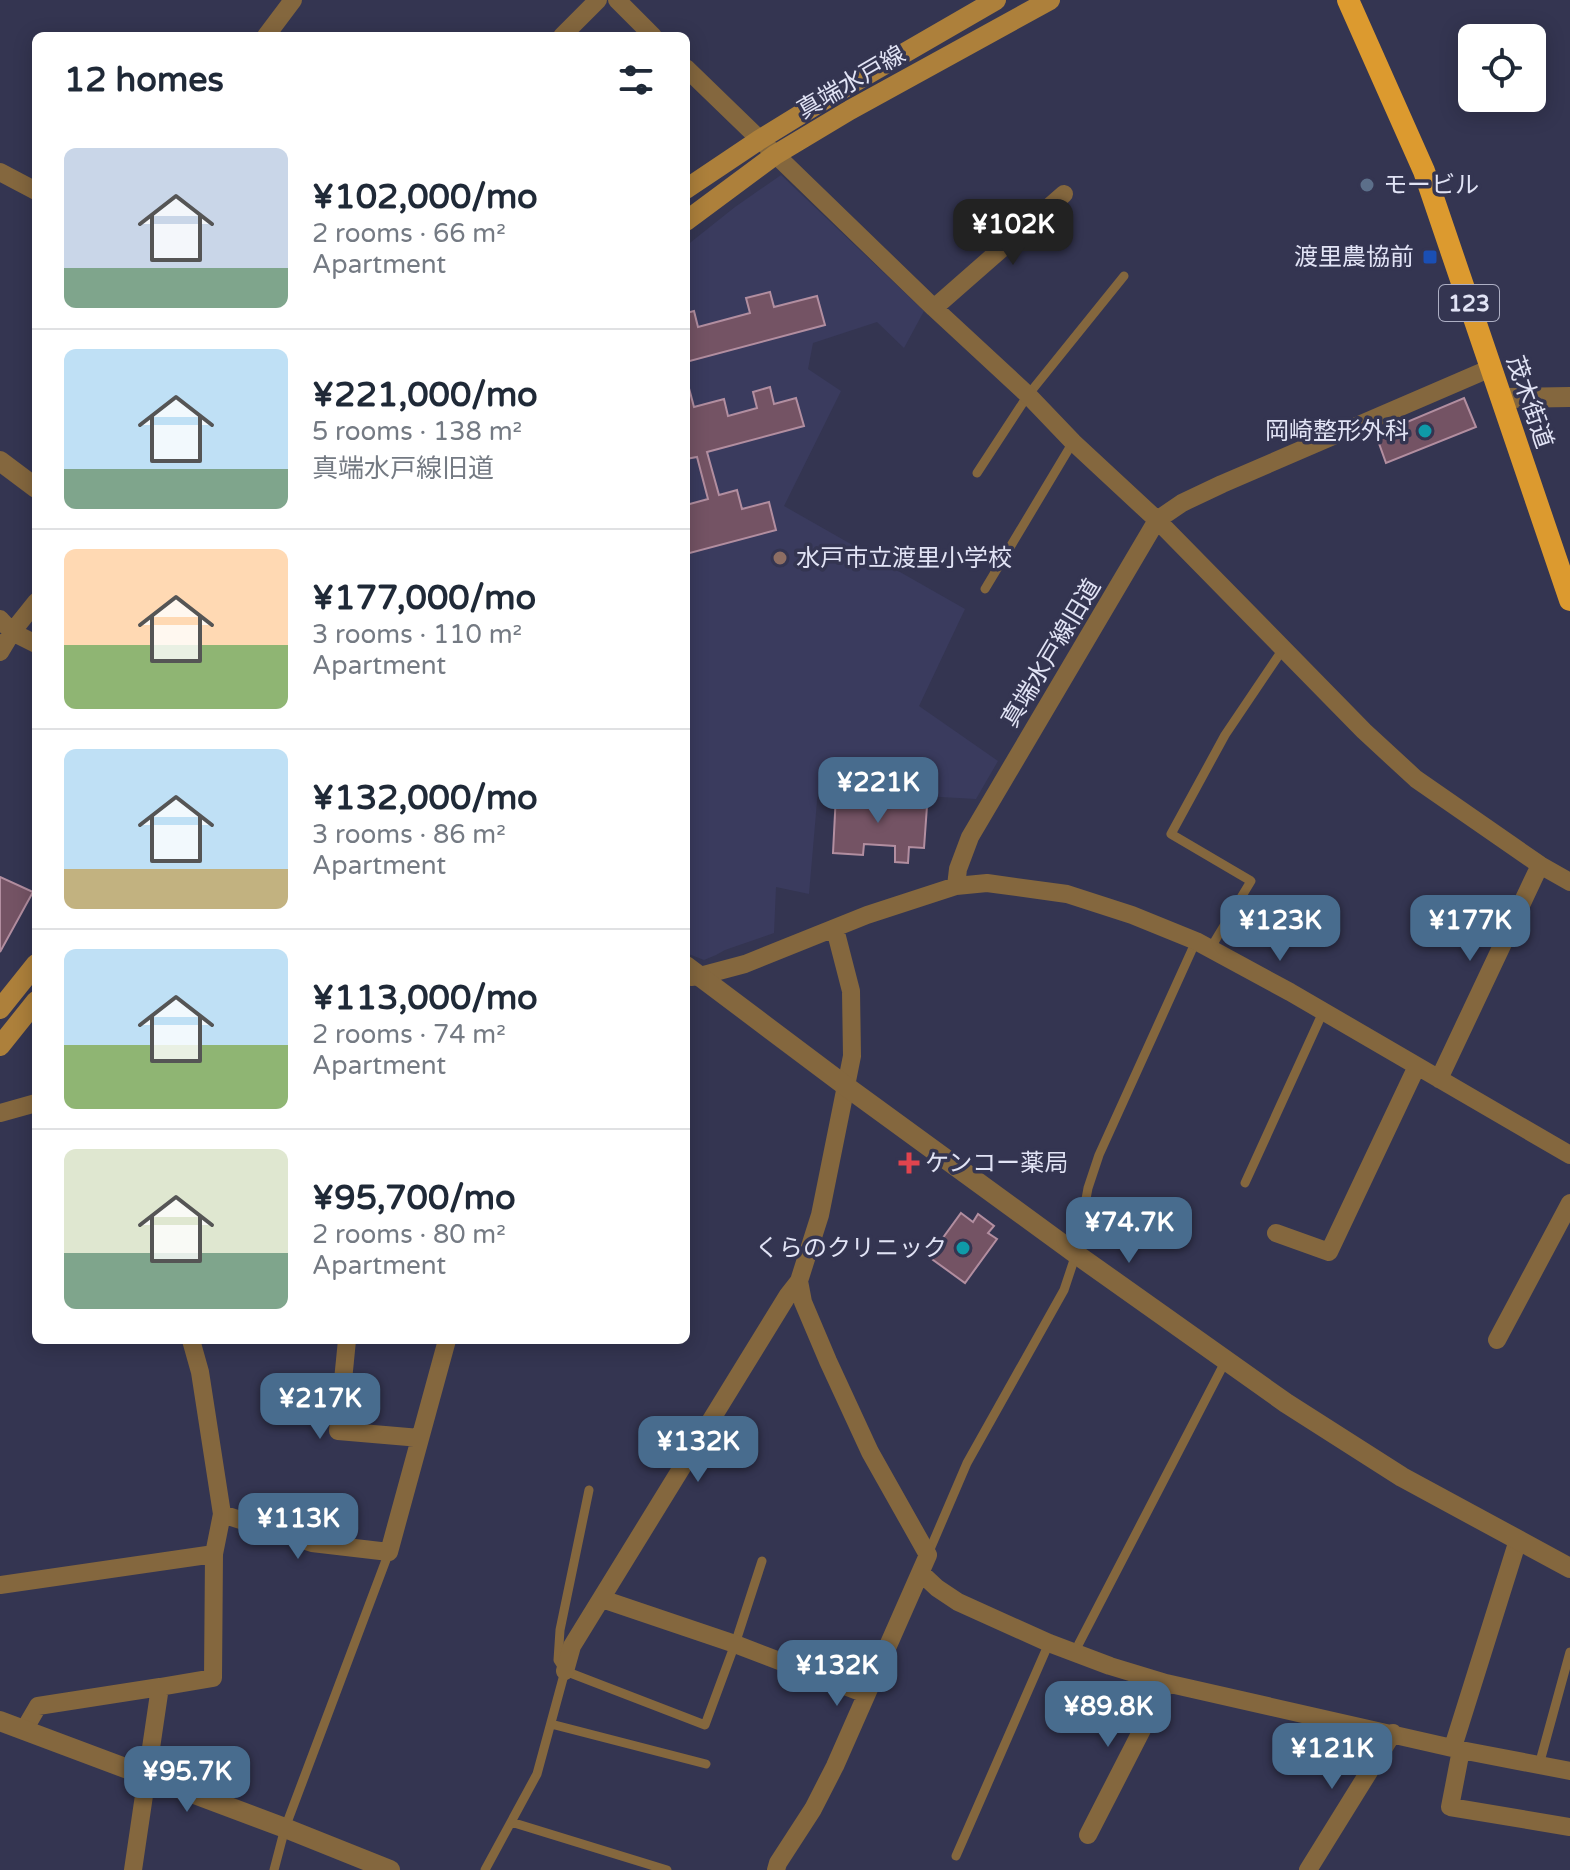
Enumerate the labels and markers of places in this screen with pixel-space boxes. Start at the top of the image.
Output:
place label: モービル [1383,171,1479,200]
marker: モービル [1358,176,1376,194]
pin: ¥102K [957,199,1069,267]
place label: 渡里農協前 [1294,243,1414,272]
marker: 渡里農協前 [1421,248,1439,266]
place label: 岡崎整形外科 [1265,417,1409,446]
marker: 岡崎整形外科 [1416,422,1434,440]
place label: 水戸市立渡里小学校 [796,544,1012,573]
marker: 水戸市立渡里小学校 [771,549,789,567]
pin: ¥221K [822,757,934,825]
pin: ¥123K [1224,895,1336,963]
pin: ¥177K [1414,895,1526,963]
place label: ケンコー薬局 [925,1149,1068,1178]
marker: ケンコー薬局 [900,1154,918,1172]
pin: ¥74.7K [1064,1197,1194,1265]
place label: くらのクリニック [755,1234,947,1263]
marker: くらのクリニック [954,1239,972,1257]
pin: ¥217K [264,1373,376,1441]
pin: ¥132K [642,1416,754,1484]
pin: ¥113K [242,1493,354,1561]
pin: ¥132K [781,1640,893,1708]
pin: ¥89.8K [1043,1681,1173,1749]
pin: ¥121K [1276,1723,1388,1791]
pin: ¥95.7K [122,1746,252,1814]

